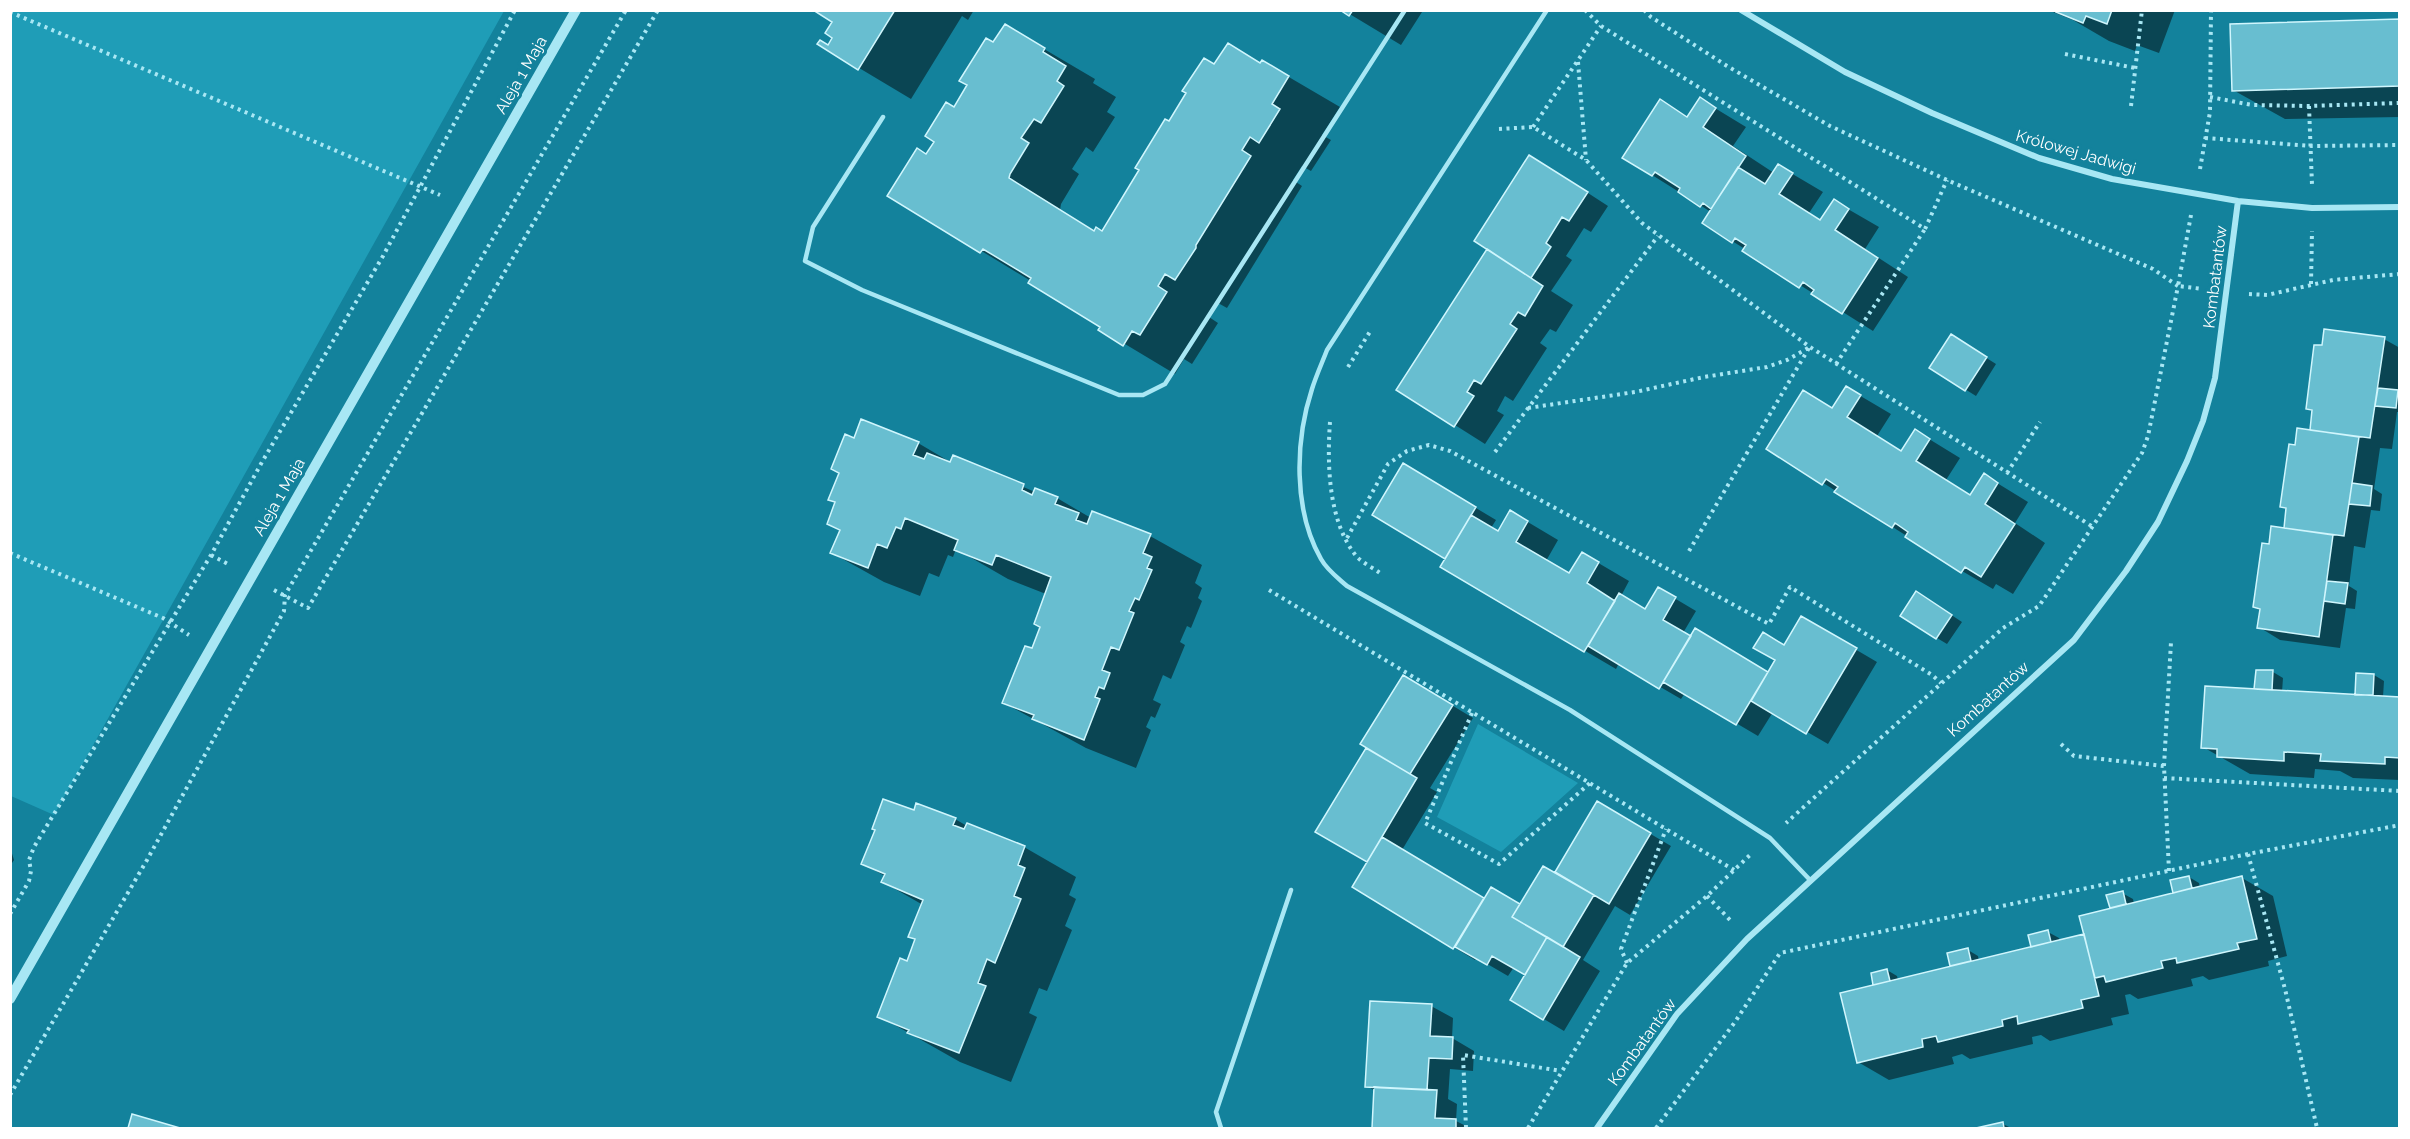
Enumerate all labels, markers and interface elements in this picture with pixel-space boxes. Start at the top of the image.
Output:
street label: Aleja 1 Maja [491,33,551,117]
street label: Królowej Jadwigi [2014,126,2138,178]
street label: Kombatantów [2199,225,2231,329]
street label: Aleja 1 Maja [249,455,309,539]
street label: Kombatantów [1943,657,2033,741]
street label: Kombatantów [1604,995,1680,1089]

